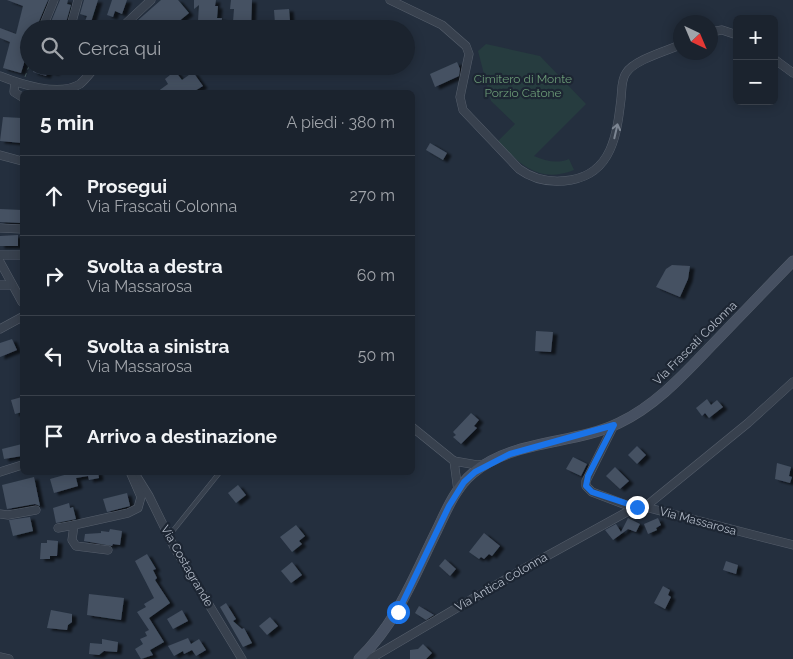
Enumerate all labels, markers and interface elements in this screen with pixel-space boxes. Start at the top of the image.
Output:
north arrow [673,15,718,60]
map controls [733,15,778,105]
button: + [733,15,778,60]
search box [20,20,415,75]
icon: search [38,34,66,62]
text: Cerca qui [78,37,161,59]
button: − [733,60,778,105]
park label: Cimitero di Monte Porzio Catone [474,72,572,100]
text: 5 min [40,110,94,135]
text: A piedi · 380 m [287,113,395,132]
one-way arrow [612,123,621,139]
text: Prosegui [87,175,167,197]
icon: ahead [40,182,68,210]
text: 270 m [350,186,395,205]
text: Via Frascati Colonna [87,197,237,216]
text: Svolta a destra [87,255,223,277]
icon: right [40,262,68,290]
text: 60 m [357,266,395,285]
text: Via Massarosa [87,277,192,296]
street label: Via Frascati Colonna [650,298,740,388]
text: Svolta a sinistra [87,335,229,357]
icon: left [40,342,68,370]
text: 50 m [358,346,395,365]
text: Via Massarosa [87,357,192,376]
icon: arrive [40,422,68,450]
text: Arrivo a destinazione [87,425,277,447]
route end [626,496,649,519]
street label: Via Massarosa [658,504,738,538]
street label: Via Costagrande [158,523,216,609]
street label: Via Antica Colonna [452,550,550,614]
route start [387,601,410,624]

